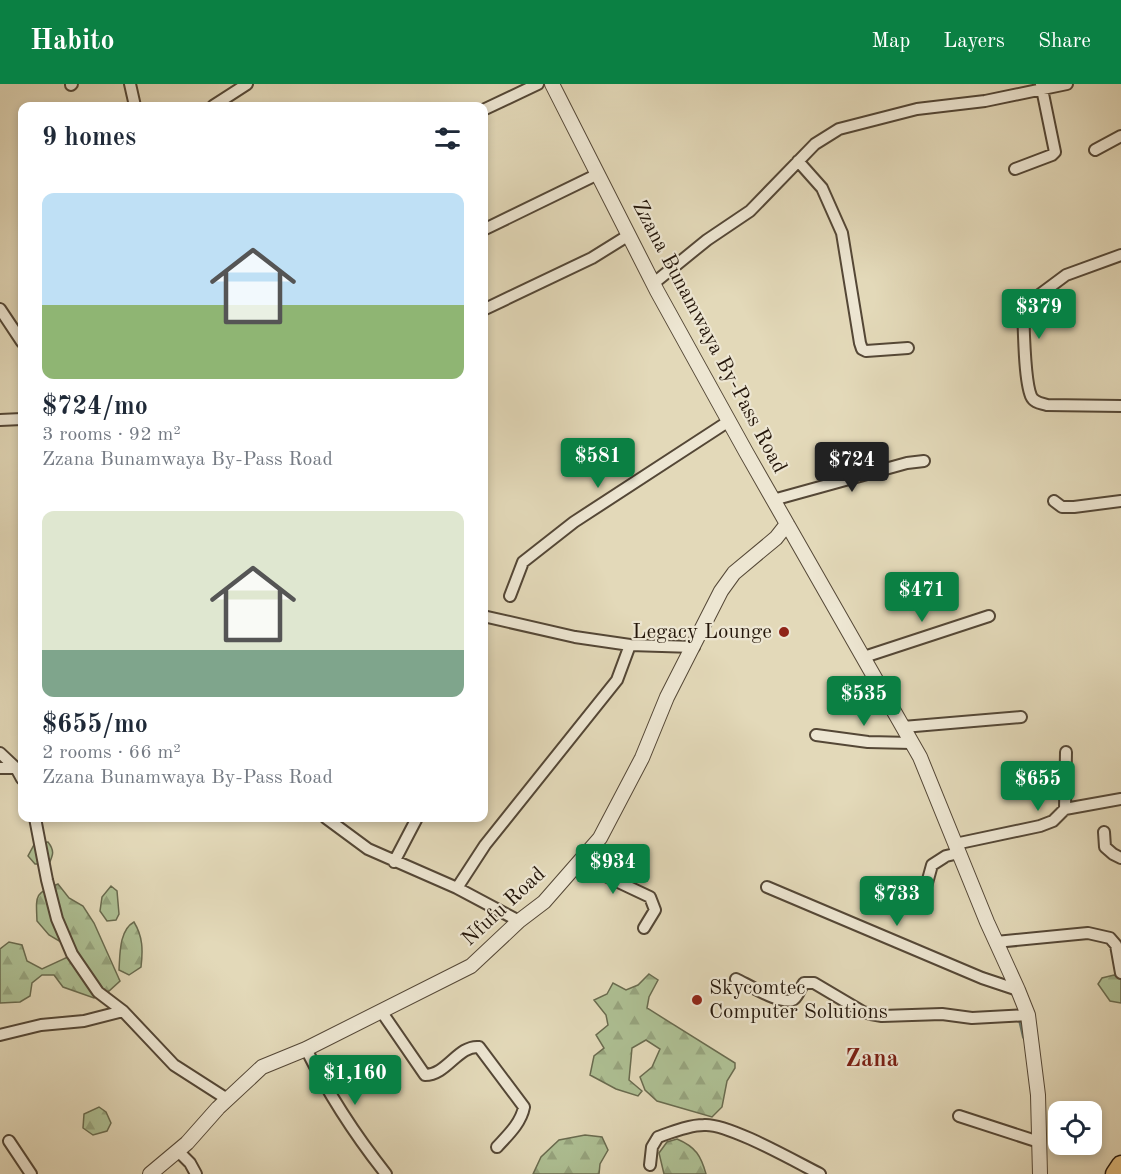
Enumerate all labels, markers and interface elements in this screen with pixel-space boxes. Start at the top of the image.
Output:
text: Habito [30,28,115,56]
text: Map [871,31,910,52]
text: Layers [943,31,1005,52]
text: Share [1038,31,1091,52]
icon: filters [431,122,464,155]
text: 9 homes [42,125,136,151]
street label: Zzana Bunamwaya By-Pass Road [628,197,790,477]
icon: home [199,232,307,340]
pin: $379 [1003,289,1075,340]
text: $379 [1016,298,1062,318]
text: $724/mo [42,394,148,420]
text: 3 rooms · 92 m² [42,425,181,445]
pin: $581 [562,438,634,489]
pin: $724 [816,442,888,493]
text: $581 [575,447,621,467]
text: Zzana Bunamwaya By-Pass Road [42,450,333,470]
text: $724 [829,451,875,471]
icon: home [199,550,307,658]
pin: $471 [886,572,958,623]
text: $471 [899,581,945,601]
place label: Legacy Lounge [632,622,772,643]
marker: Legacy Lounge [777,625,791,639]
pin: $535 [828,676,900,727]
text: $535 [841,685,887,705]
text: $655/mo [42,712,148,738]
text: 2 rooms · 66 m² [42,743,181,763]
pin: $655 [1002,761,1074,812]
text: Zzana Bunamwaya By-Pass Road [42,768,333,788]
text: $655 [1015,770,1061,790]
pin: $934 [577,844,649,895]
text: $934 [590,853,636,873]
street label: Nfufu Road [458,863,550,951]
pin: $733 [861,876,933,927]
text: $733 [874,885,920,905]
place label: Skycomtec Computer Solutions [709,978,888,1023]
marker: Skycomtec Computer Solutions [690,993,704,1007]
district label: Zana [845,1048,899,1072]
pin: $1,160 [306,1055,404,1106]
text: $1,160 [323,1064,387,1084]
map controls [1048,1101,1102,1155]
button: locate [1048,1101,1102,1155]

